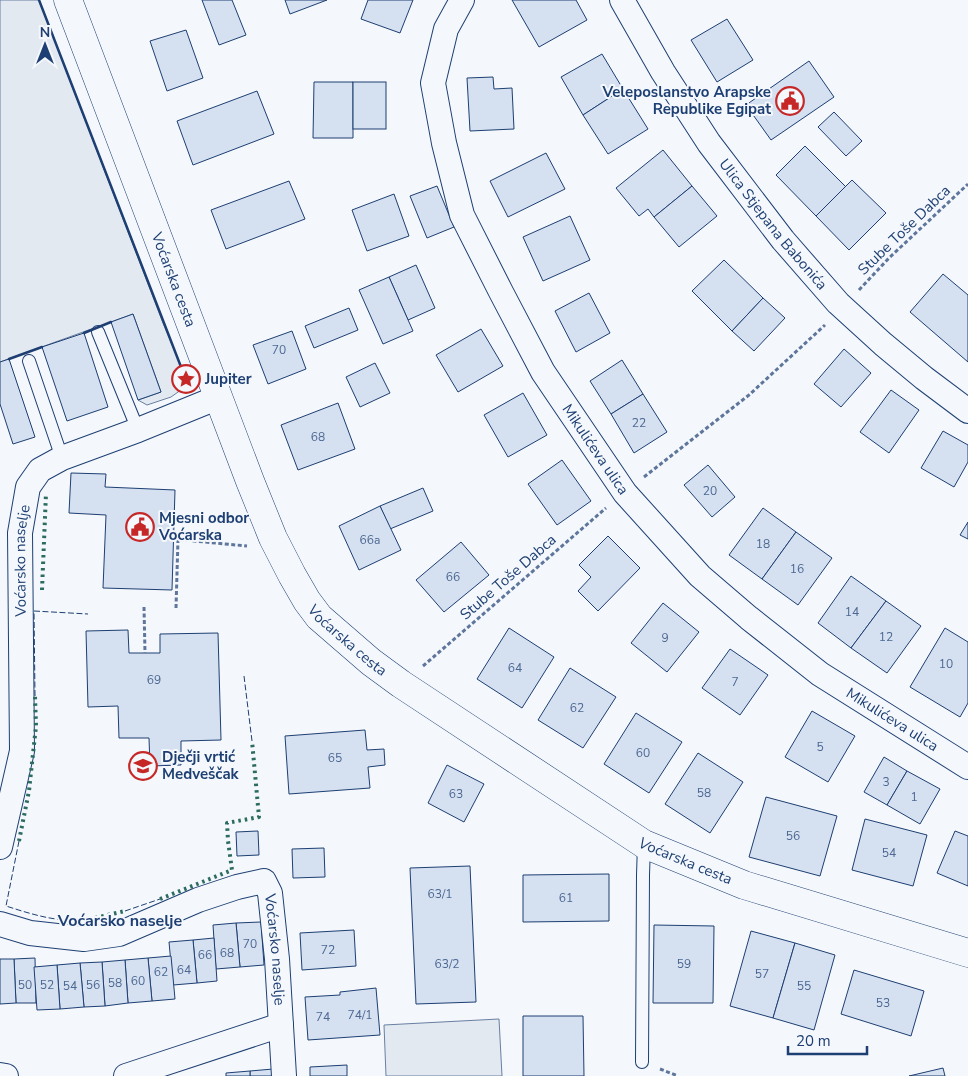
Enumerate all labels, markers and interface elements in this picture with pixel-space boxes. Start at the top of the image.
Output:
north arrow [20,20,70,70]
text: N [40,23,50,42]
place label: Veleposlanstvo Arapske Republike Egipat [601,82,771,119]
public building icon: Veleposlanstvo Arapske Republike Egipat [775,86,805,116]
street label: Ulica Stjepana Babonića [715,155,832,294]
street label: Stube Toše Dabca [853,181,955,279]
street label: Voćarska cesta [146,229,201,330]
house number: 70 [272,342,286,358]
place icon: Jupiter [171,364,201,394]
place label: Jupiter [204,369,252,389]
street label: Mikulićeva ulica [558,400,633,499]
house number: 22 [632,415,646,431]
house number: 68 [311,429,325,445]
house number: 20 [703,483,717,499]
street label: Voćarsko naselje [10,503,35,618]
place label: Mjesni odbor Voćarska [158,508,249,545]
public building icon: Mjesni odbor Voćarska [125,512,155,542]
street label: Stube Toše Dabca [456,530,560,624]
house number: 66a [360,532,380,548]
house number: 18 [756,536,770,552]
house number: 16 [790,561,804,577]
house number: 66 [446,569,460,585]
street label: Voćarska cesta [303,600,391,681]
house number: 14 [845,604,859,620]
house number: 12 [879,629,893,645]
house number: 9 [661,630,669,646]
house number: 10 [939,656,953,672]
house number: 64 [508,660,522,676]
house number: 69 [147,672,161,688]
house number: 7 [731,674,739,690]
street label: Mikulićeva ulica [842,683,942,756]
house number: 62 [570,700,584,716]
house number: 5 [816,739,824,755]
house number: 60 [636,745,650,761]
place label: Dječji vrtić Medveščak [162,747,240,784]
house number: 65 [328,750,342,766]
school or university icon: Dječji vrtić Medveščak [128,751,158,781]
house number: 3 [882,774,890,790]
house number: 58 [697,785,711,801]
house number: 63 [449,786,463,802]
house number: 1 [910,789,918,805]
house number: 56 [786,828,800,844]
street label: Voćarska cesta [633,832,735,889]
house number: 54 [882,845,896,861]
house number: 63/1 [428,886,453,902]
house number: 61 [559,890,573,906]
street label: Voćarsko naselje [260,892,290,1006]
district label: Voćarsko naselje [57,910,182,932]
house number: 70 [243,936,257,952]
house number: 72 [321,942,335,958]
house number: 68 [220,945,234,961]
house number: 66 [198,947,212,963]
house number: 63/2 [435,956,460,972]
house number: 59 [677,956,691,972]
house number: 64 [177,962,191,978]
house number: 62 [154,964,168,980]
house number: 57 [755,966,769,982]
house number: 60 [131,973,145,989]
house number: 58 [108,975,122,991]
house number: 50 [18,977,32,993]
house number: 52 [40,977,54,993]
house number: 56 [86,977,100,993]
house number: 54 [63,978,77,994]
house number: 55 [797,978,811,994]
house number: 53 [876,995,890,1011]
house number: 74/1 [348,1007,373,1023]
house number: 74 [316,1009,330,1025]
scale bar [788,1024,867,1056]
text: 20 m [796,1031,831,1051]

